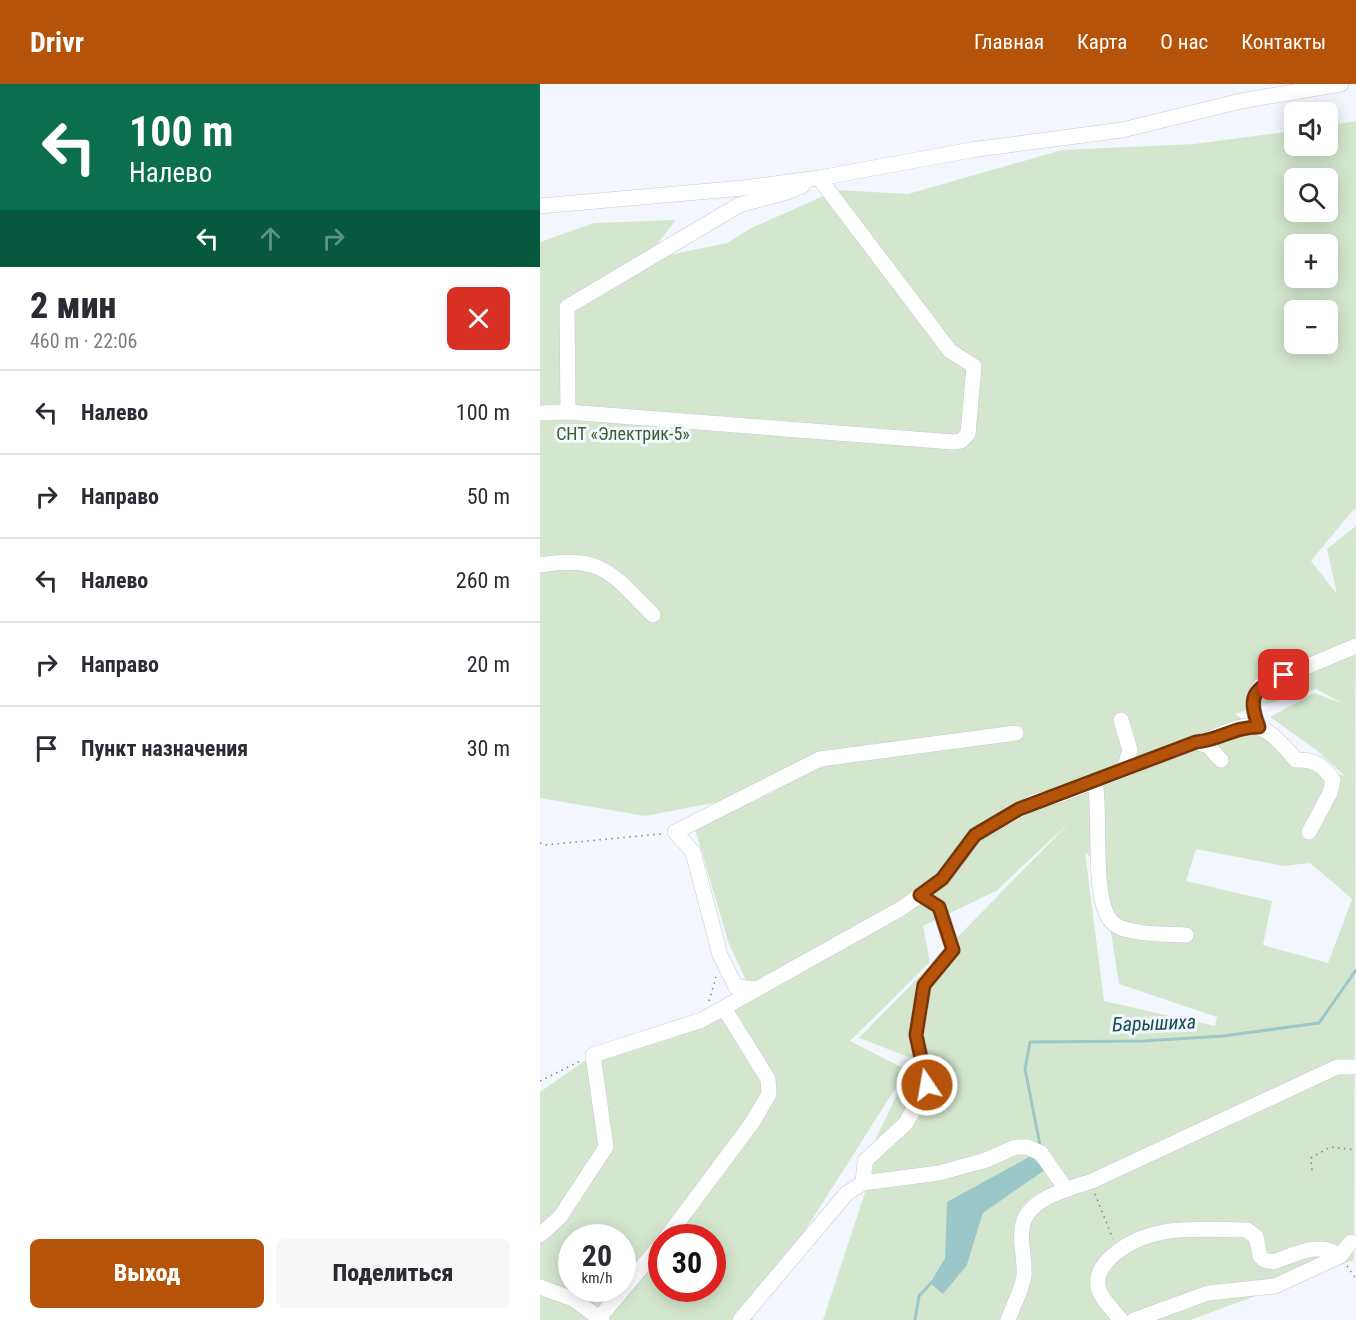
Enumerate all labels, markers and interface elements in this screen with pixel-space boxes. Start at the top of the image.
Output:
text: Drivr [30,26,84,59]
text: Главная [974,30,1044,54]
text: Карта [1077,30,1127,54]
text: О нас [1160,30,1208,54]
text: Контакты [1241,30,1326,54]
map controls [1284,102,1338,354]
button: sound [1284,102,1338,156]
text: 100 m [129,107,234,156]
icon: left [30,108,108,186]
text: Налево [129,157,212,189]
button: search [1284,168,1338,222]
icon: left [191,222,224,255]
icon: ahead [254,222,287,255]
icon: right [317,222,350,255]
button: + [1284,234,1338,288]
text: 2 мин [30,285,116,327]
button: close [447,287,510,350]
button: − [1284,300,1338,354]
text: 460 m · 22:06 [30,329,137,353]
icon: left [30,396,63,429]
text: Налево [81,400,148,425]
text: 100 m [456,400,510,425]
park label: СНТ «Электрик-5» [556,423,690,444]
icon: right [30,480,63,513]
text: Направо [81,484,159,509]
text: 50 m [467,484,510,509]
icon: left [30,564,63,597]
text: Налево [81,568,148,593]
text: 260 m [456,568,510,593]
icon: right [30,648,63,681]
pin [1258,649,1309,700]
text: Направо [81,652,159,677]
text: 20 m [467,652,510,677]
icon: arrive [1267,658,1300,691]
icon: arrive [30,732,63,765]
text: Пункт назначения [81,736,248,761]
text: 30 m [467,736,510,761]
water label: Барышиха [1111,1010,1197,1036]
position arrow [895,1053,959,1117]
speed limit sign: 30 [648,1224,726,1302]
text: 20 [582,1238,612,1273]
button: Выход [30,1239,264,1308]
button: Поделиться [276,1239,510,1308]
text: km/h [582,1269,612,1287]

